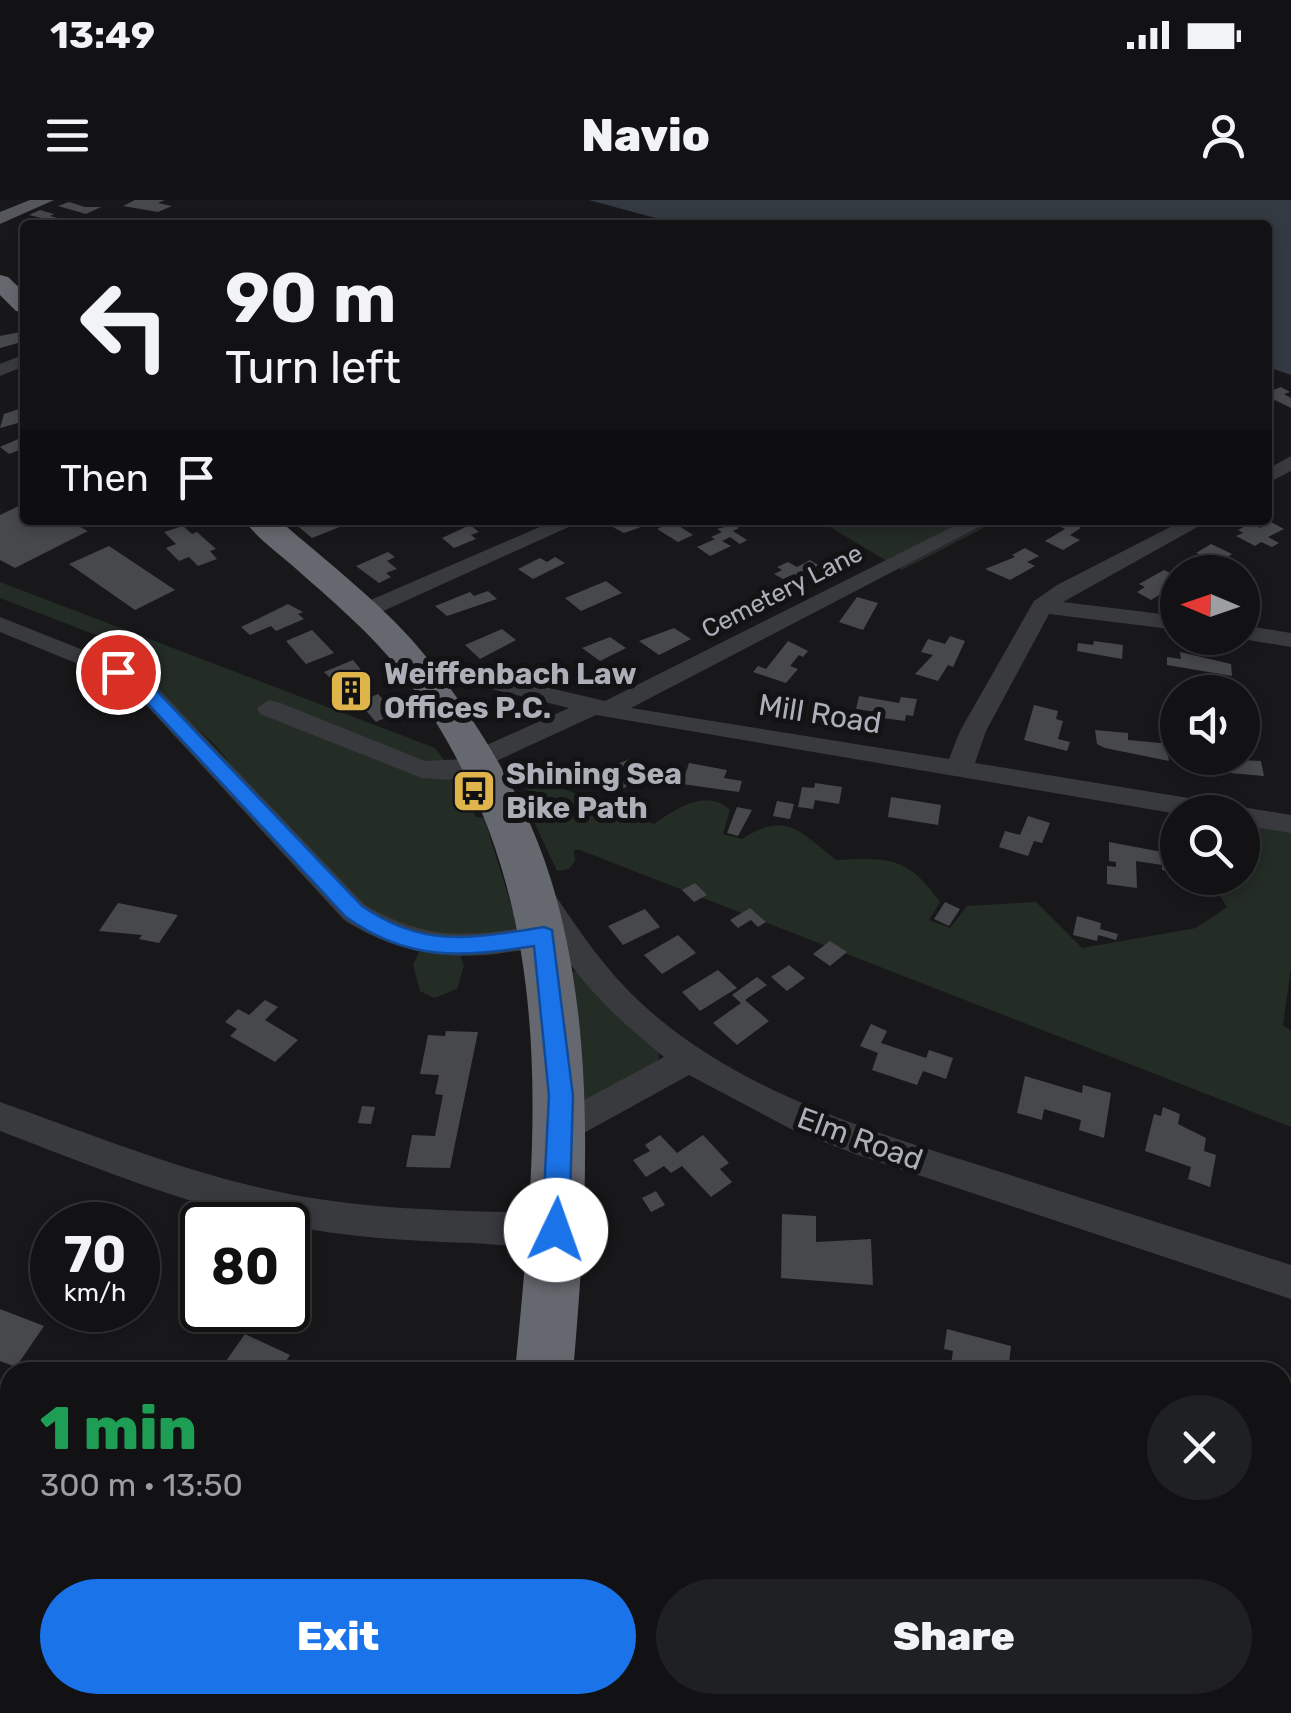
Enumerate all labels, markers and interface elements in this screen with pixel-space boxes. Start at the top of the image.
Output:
text: 13:49 [50,12,155,58]
icon: menu [40,108,95,163]
icon: person [1196,108,1251,163]
text: Navio [581,109,710,162]
text: 90 m [225,257,397,340]
icon: left [60,260,190,390]
text: Turn left [225,341,401,394]
icon: arrive [169,450,224,505]
text: Then [60,455,149,501]
street label: Cemetery Lane [697,538,867,644]
north arrow [1160,555,1260,655]
map controls [1160,555,1260,895]
pin [76,630,161,715]
icon: arrive [91,645,146,700]
place label: Weiffenbach Law Offices P.C. [384,656,637,726]
building icon: Weiffenbach Law Offices P.C. [328,668,374,714]
button: sound [1160,675,1260,775]
street label: Mill Road [756,687,884,741]
place label: Shining Sea Bike Path [506,756,682,826]
bus stop icon: Shining Sea Bike Path [451,768,497,814]
button: search [1160,795,1260,895]
street label: Elm Road [792,1100,928,1178]
position arrow [504,1178,608,1282]
speed limit sign: 80 [180,1202,310,1332]
text: 70 [64,1225,126,1285]
text: km/h [64,1278,126,1307]
text: 1 min [40,1393,197,1464]
button: close [1147,1395,1252,1500]
text: 300 m · 13:50 [40,1466,243,1504]
button: Exit [40,1579,636,1694]
button: Share [656,1579,1252,1694]

